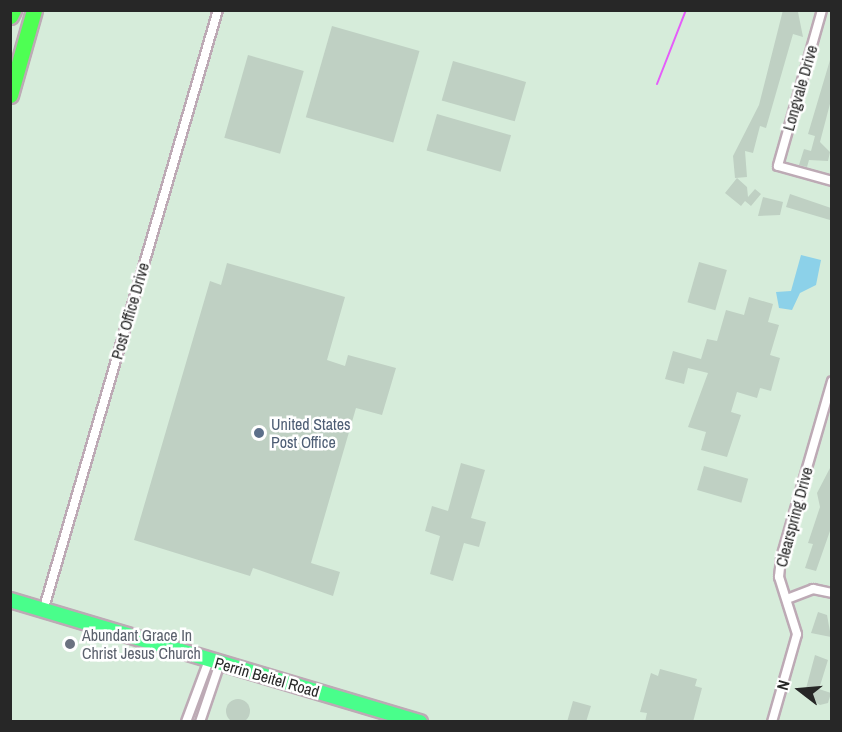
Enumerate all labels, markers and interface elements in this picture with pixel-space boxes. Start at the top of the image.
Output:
street label: Longvale Drive [779,43,821,133]
street label: Post Office Drive [107,260,153,362]
place label: United States Post Office [271,414,351,452]
marker: United States Post Office [252,426,266,440]
street label: Clearspring Drive [771,465,817,569]
place label: Abundant Grace In Christ Jesus Church [82,625,201,663]
marker: Abundant Grace In Christ Jesus Church [63,637,77,651]
street label: Perrin Beitel Road [212,653,322,701]
north arrow [770,660,830,720]
text: N [771,677,795,693]

